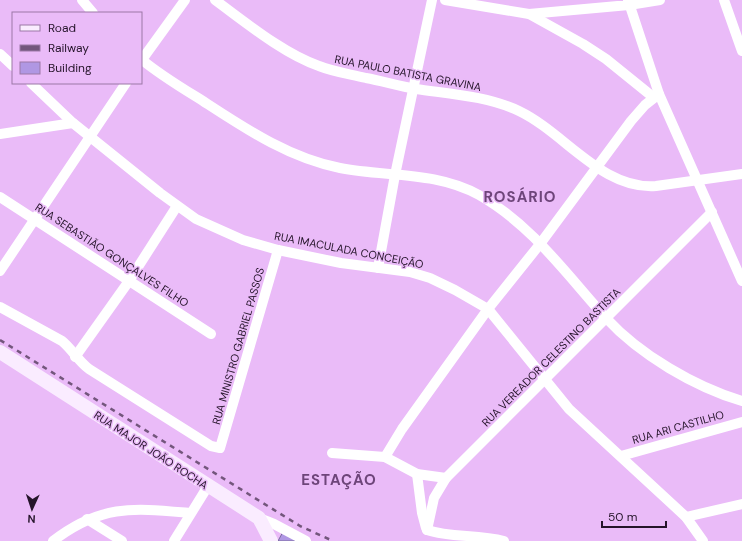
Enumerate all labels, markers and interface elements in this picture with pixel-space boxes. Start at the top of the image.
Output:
legend [12,12,142,84]
text: Road [48,20,76,36]
text: Railway [48,40,89,56]
street label: RUA PAULO BATISTA GRAVINA [333,52,483,94]
text: Building [48,60,92,76]
district label: ROSÁRIO [483,187,557,207]
street label: RUA SEBASTIÃO GONÇALVES FILHO [33,200,191,310]
street label: RUA IMACULADA CONCEIÇÃO [273,229,425,271]
street label: RUA MINISTRO GABRIEL PASSOS [209,266,267,426]
street label: RUA VEREADOR CELESTINO BASTISTA [479,285,623,429]
street label: RUA ARI CASTILHO [631,407,725,447]
street label: RUA MAJOR JOÃO ROCHA [91,408,211,492]
district label: ESTAÇÃO [301,470,377,490]
north arrow [12,489,52,529]
scale bar [602,503,666,529]
text: 50 m [608,509,637,525]
text: N [27,512,36,526]

